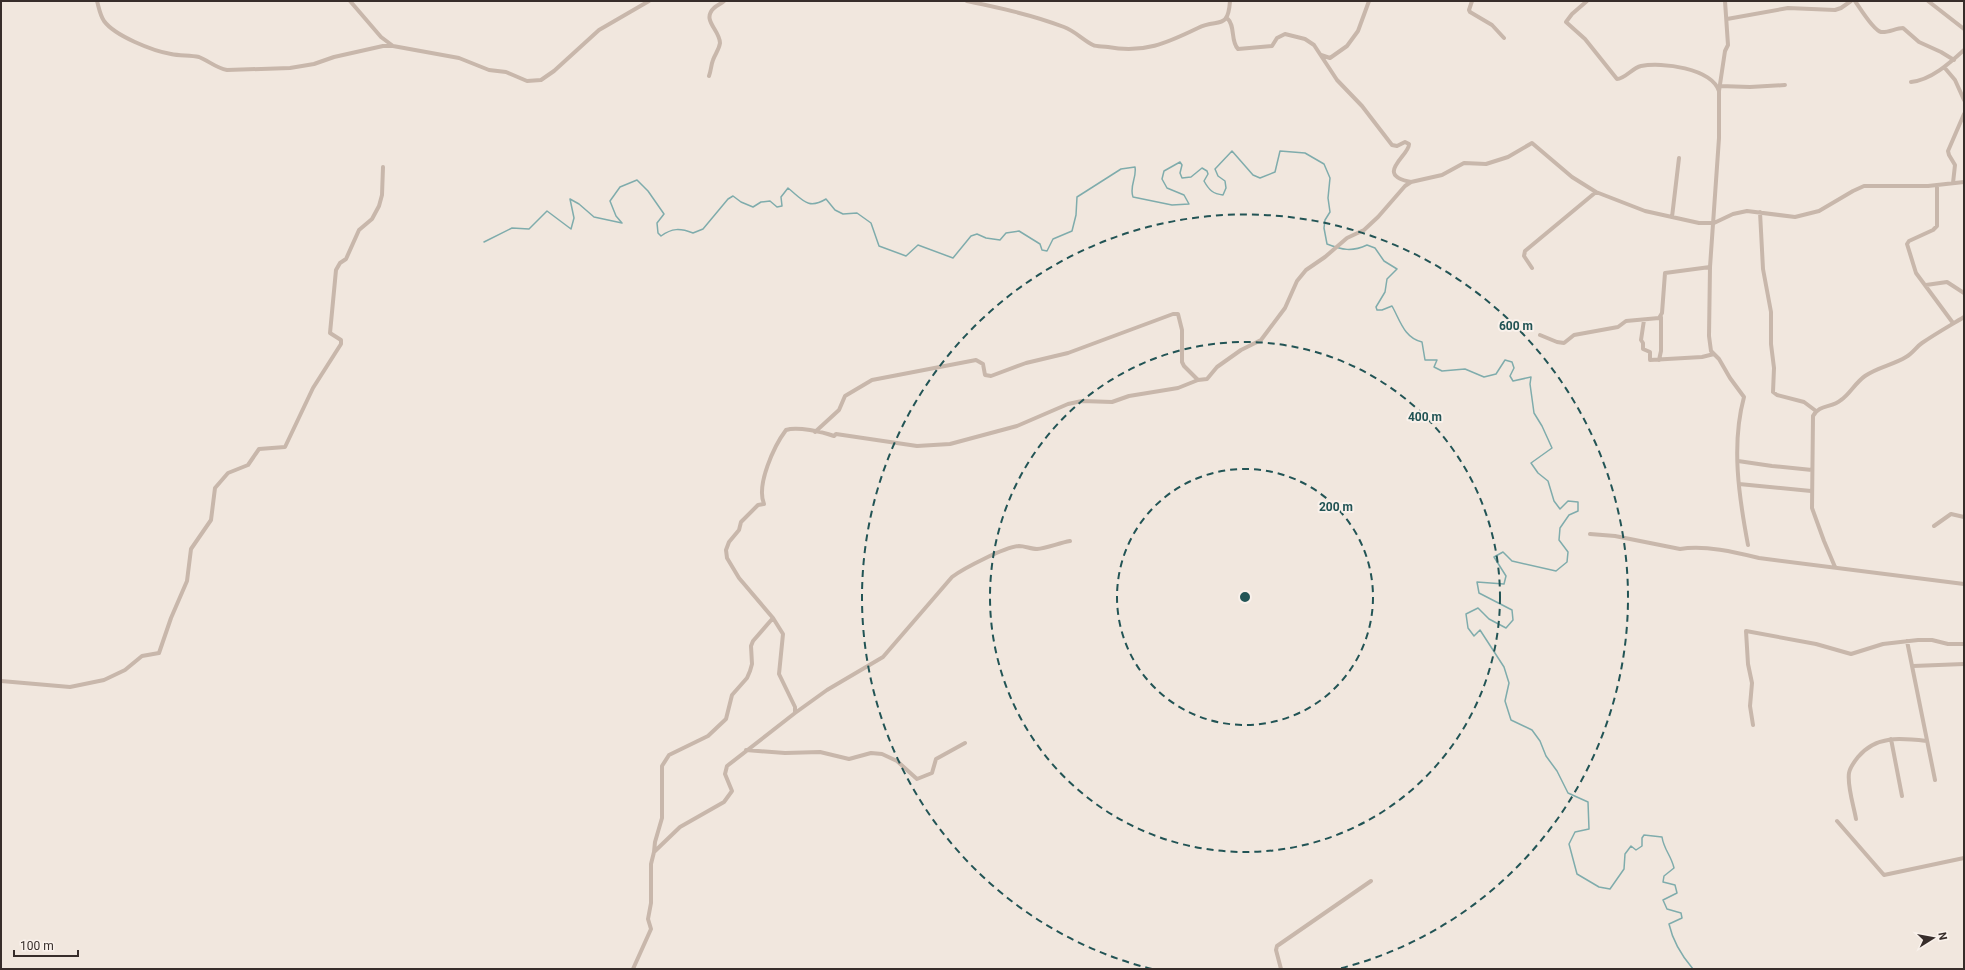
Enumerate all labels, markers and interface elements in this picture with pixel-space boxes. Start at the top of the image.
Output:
text: 600 m [1499,319,1533,333]
text: 400 m [1408,410,1442,424]
text: 200 m [1319,500,1353,514]
centre of rings [1238,590,1252,604]
north arrow [1913,918,1953,958]
text: N [1935,931,1949,941]
scale bar [14,932,78,958]
text: 100 m [20,939,54,953]

